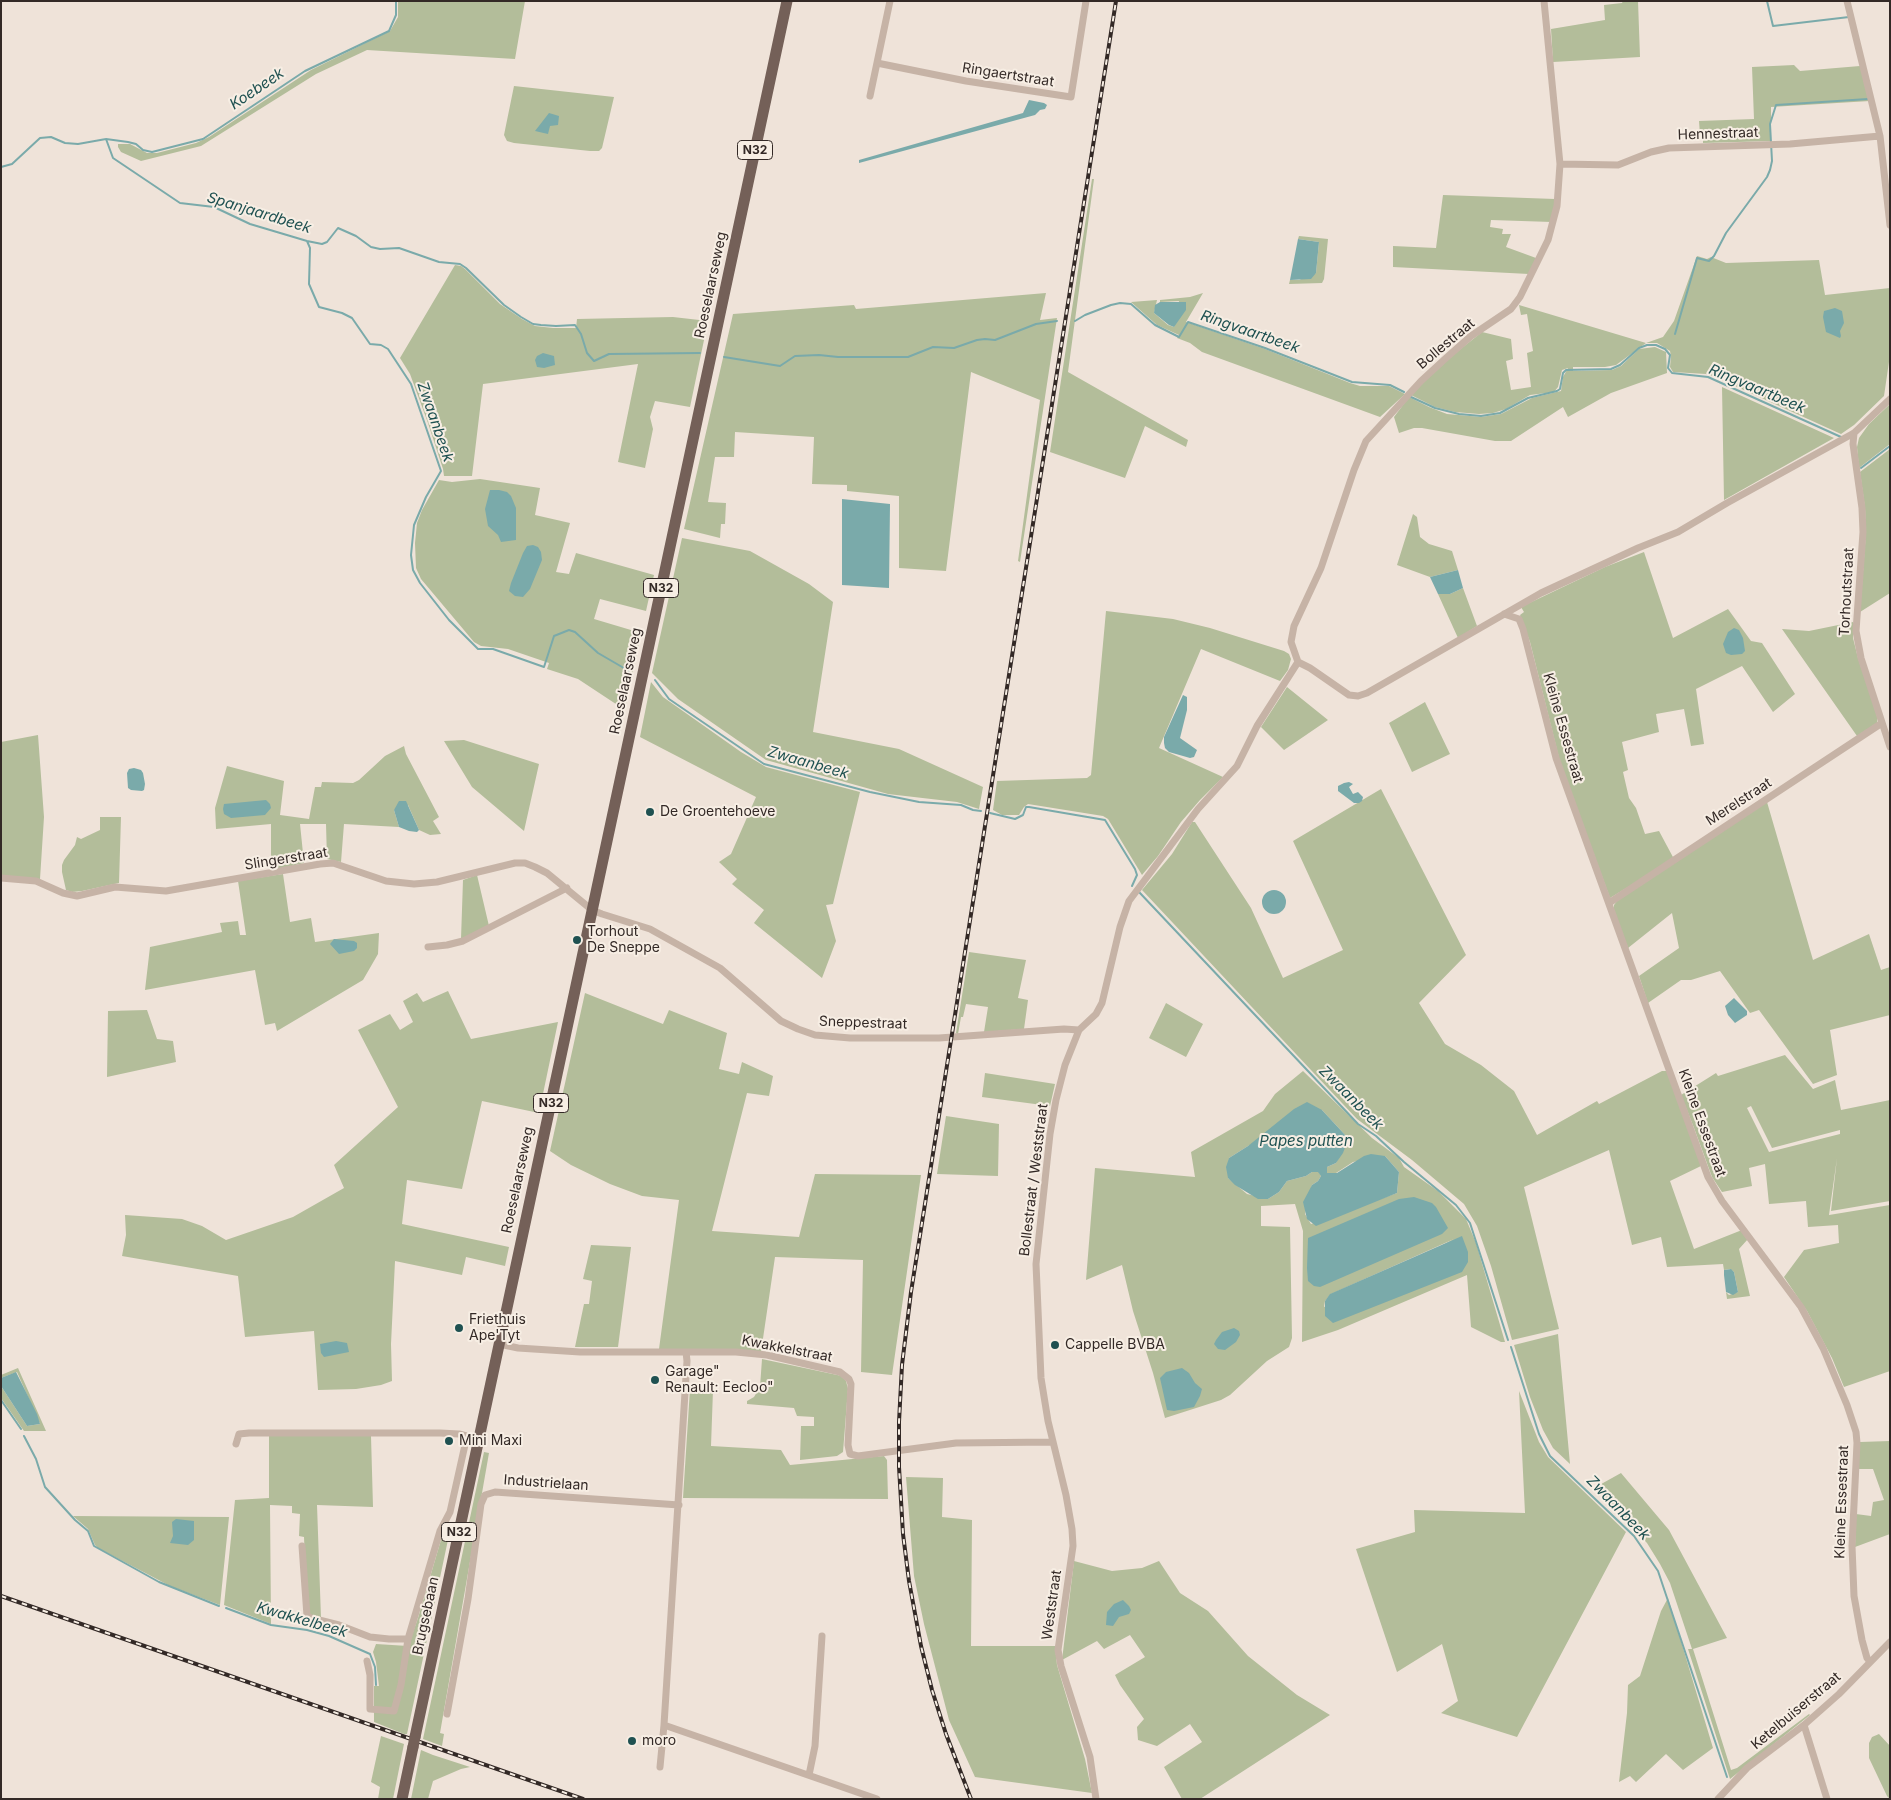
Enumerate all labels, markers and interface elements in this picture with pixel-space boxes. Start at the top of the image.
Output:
street label: Ringaertstraat [961,59,1055,91]
water label: Koebeek [226,64,288,114]
street label: Hennestraat [1677,124,1759,144]
road number: N32 [738,140,772,160]
water label: Spanjaardbeek [205,189,313,237]
street label: Roeselaarseweg [691,230,731,340]
water label: Ringvaartbeek [1198,307,1302,357]
street label: Bollestraat [1414,315,1478,373]
water label: Ringvaartbeek [1706,361,1808,417]
water label: Zwaanbeek [413,380,457,464]
street label: Torhoutstraat [1836,547,1858,637]
road number: N32 [644,578,678,598]
street label: Roeselaarseweg [606,626,646,736]
street label: Kleine Essestraat [1539,671,1587,785]
water label: Zwaanbeek [765,743,851,783]
street label: Merelstraat [1703,775,1775,829]
place label: De Groentehoeve [660,804,775,820]
marker: De Groentehoeve [644,806,656,818]
street label: Slingerstraat [243,844,329,874]
place label: Torhout De Sneppe [587,924,660,956]
marker: Torhout De Sneppe [571,934,583,946]
street label: Sneppestraat [819,1013,907,1033]
water label: Zwaanbeek [1315,1062,1387,1134]
street label: Kleine Essestraat [1675,1067,1729,1179]
road number: N32 [534,1094,568,1112]
street label: Bollestraat / Weststraat [1016,1103,1052,1257]
street label: Roeselaarseweg [498,1125,538,1235]
water label: Papes putten [1259,1132,1353,1150]
place label: Friethuis Ape'Tyt [469,1312,526,1344]
marker: Friethuis Ape'Tyt [453,1322,465,1334]
street label: Kwakkelstraat [740,1332,834,1366]
place label: Cappelle BVBA [1065,1337,1165,1353]
marker: Cappelle BVBA [1049,1339,1061,1351]
place label: Garage" Renault: Eecloo" [665,1364,774,1396]
marker: Garage" Renault: Eecloo" [649,1374,661,1386]
place label: Mini Maxi [459,1433,522,1449]
marker: Mini Maxi [443,1435,455,1447]
street label: Kleine Essestraat [1832,1445,1852,1559]
street label: Industrielaan [503,1472,589,1494]
water label: Zwaanbeek [1583,1472,1653,1544]
road number: N32 [442,1522,476,1541]
street label: Weststraat [1039,1569,1065,1641]
street label: Brugsebaan [410,1575,442,1657]
water label: Kwakkelbeek [255,1598,349,1642]
street label: Ketelbuiserstraat [1748,1669,1844,1753]
place label: moro [642,1733,676,1749]
marker: moro [626,1735,638,1747]

